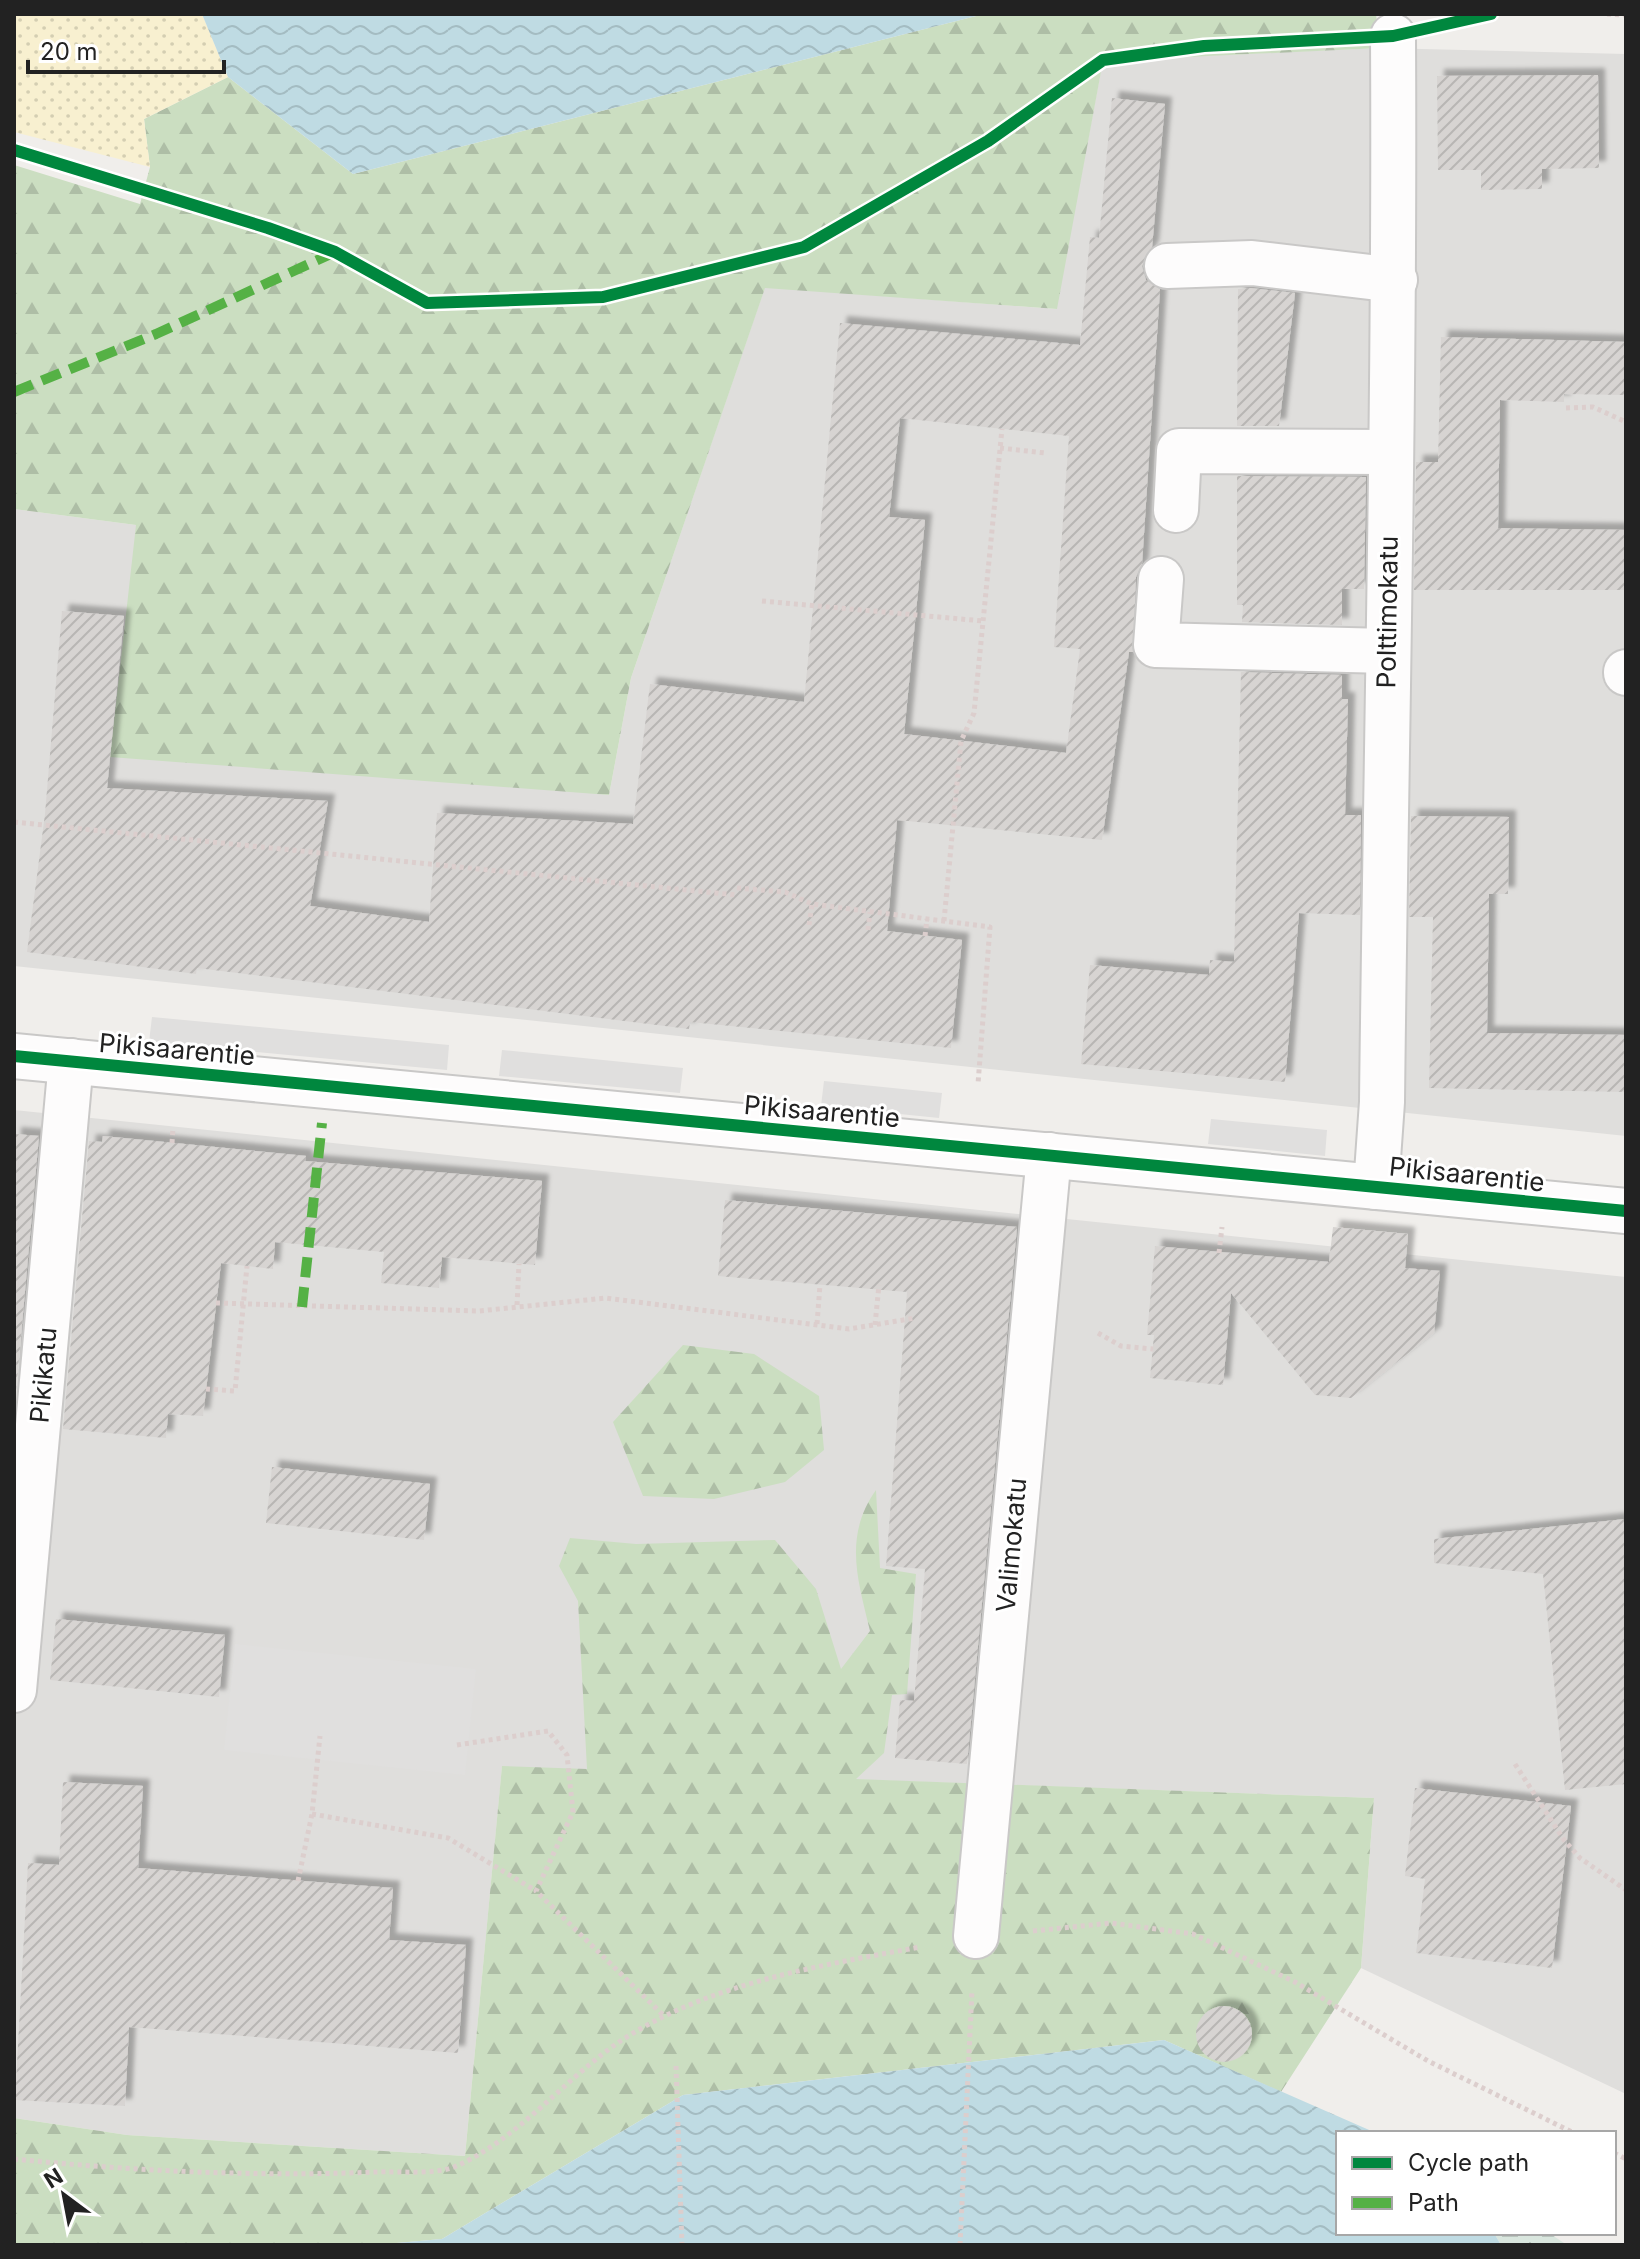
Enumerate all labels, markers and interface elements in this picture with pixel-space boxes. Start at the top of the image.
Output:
scale bar [28,24,224,74]
text: 20 m [40,37,98,66]
street label: Polttimokatu [1370,535,1404,689]
street label: Pikisaarentie [98,1027,256,1071]
street label: Pikisaarentie [743,1089,901,1133]
street label: Pikisaarentie [1388,1150,1546,1198]
street label: Pikikatu [23,1326,63,1424]
street label: Valimokatu [990,1476,1032,1614]
legend [1336,2131,1616,2235]
text: Cycle path [1408,2148,1529,2177]
north arrow [24,2155,104,2235]
text: N [39,2163,67,2194]
text: Path [1408,2188,1459,2217]

